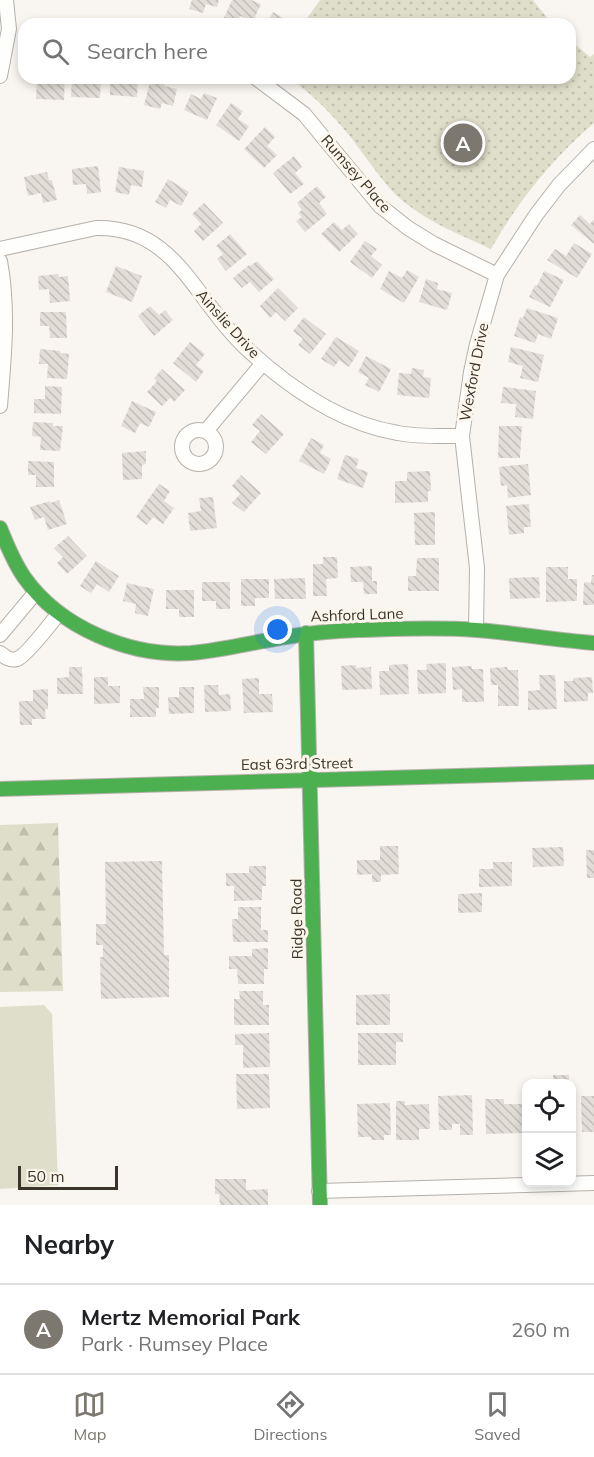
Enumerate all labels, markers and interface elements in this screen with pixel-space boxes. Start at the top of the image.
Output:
search box [18,18,576,84]
icon: search [39,35,72,68]
text: Search here [87,37,208,65]
pin: A [444,120,482,166]
street label: Rumsey Place [317,131,395,217]
street label: Ainslie Drive [192,285,264,362]
street label: Wexford Drive [455,321,492,423]
street label: Ashford Lane [310,603,404,626]
your location [263,615,292,644]
street label: East 63rd Street [241,753,353,774]
street label: Ridge Road [286,878,307,960]
map controls [522,1079,576,1187]
button: locate [522,1079,576,1133]
button: layers [522,1133,576,1187]
scale bar [18,1163,118,1190]
text: 50 m [27,1166,64,1186]
text: Nearby [24,1228,114,1261]
text: Mertz Memorial Park [81,1303,300,1331]
text: A [36,1317,51,1342]
text: 260 m [511,1317,570,1342]
text: Park · Rumsey Place [81,1331,268,1356]
tab: Map [73,1388,106,1444]
tab: Directions [253,1388,327,1444]
tab: Saved [474,1388,521,1444]

